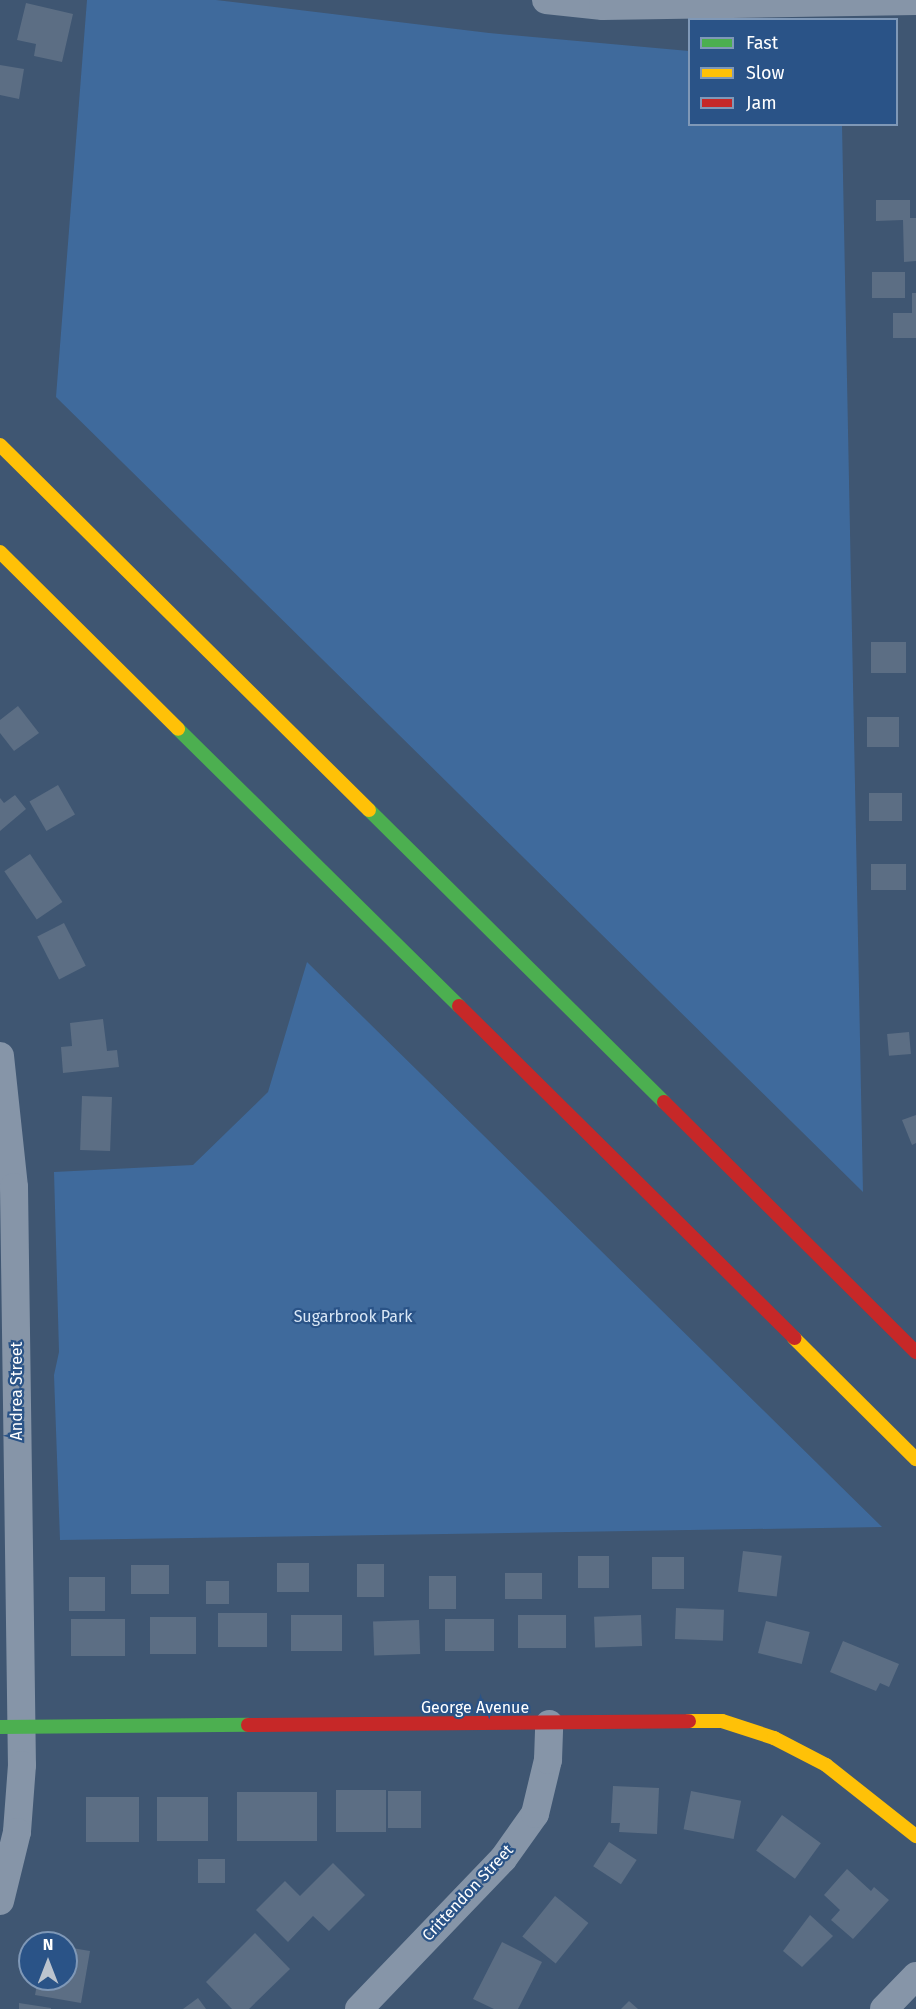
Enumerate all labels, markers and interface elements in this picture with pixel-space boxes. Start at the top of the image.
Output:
legend [688,18,898,126]
text: Fast [746,32,778,54]
text: Slow [746,62,784,84]
text: Jam [746,92,777,114]
park label: Sugarbrook Park [294,1307,412,1327]
street label: Andrea Street [7,1342,27,1440]
street label: George Avenue [421,1698,529,1718]
street label: Crittendon Street [418,1841,518,1945]
north arrow [18,1931,78,1991]
text: N [43,1935,53,1954]

